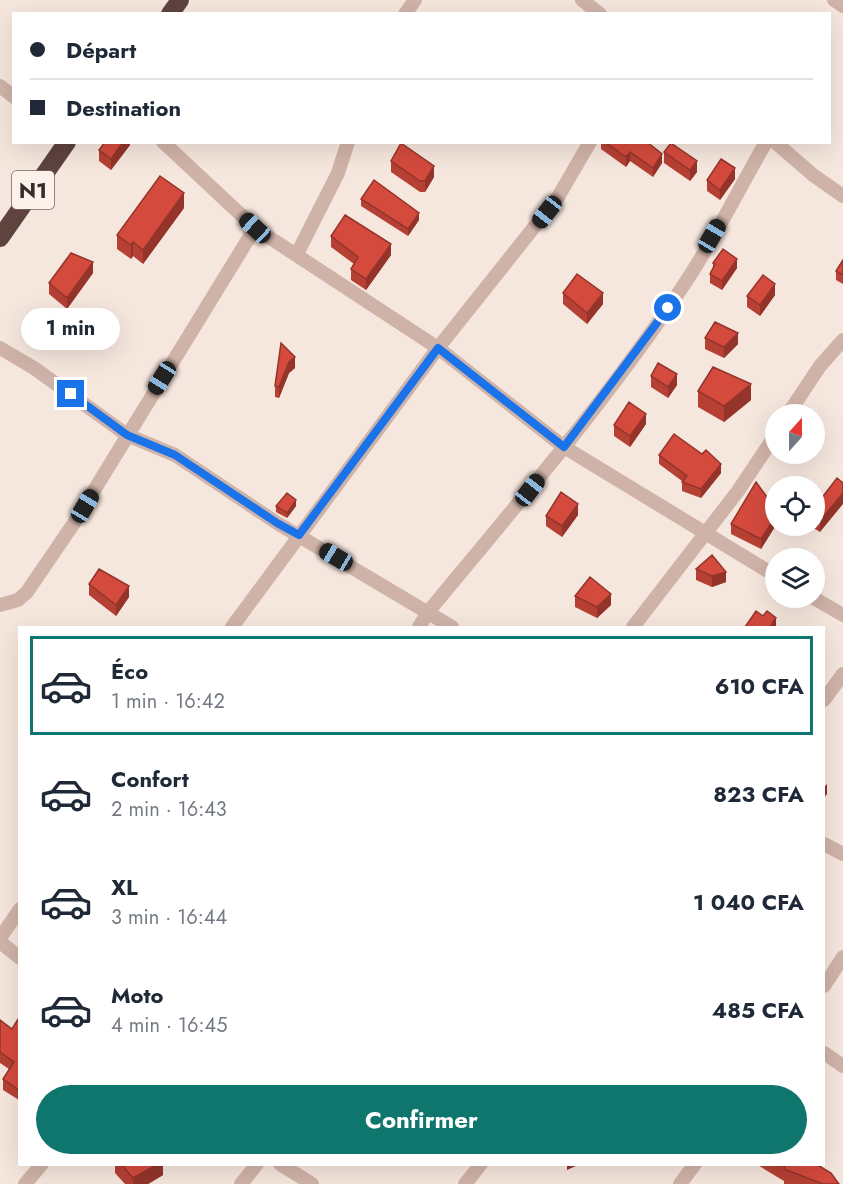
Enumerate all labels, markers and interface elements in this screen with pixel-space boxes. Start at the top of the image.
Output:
text: Départ [66,34,136,66]
text: Destination [66,92,181,124]
road number: N1 [12,171,54,209]
car [529,192,565,232]
car [236,209,274,247]
car [695,216,729,256]
route start [654,294,681,321]
callout: 1 min [22,307,121,349]
text: 1 min [46,314,95,343]
car [145,358,179,398]
route end [57,380,84,407]
north arrow [765,404,825,464]
map controls [765,404,825,608]
car [512,470,548,510]
button: locate [765,476,825,536]
car [68,486,102,526]
car [316,540,356,574]
button: layers [765,548,825,608]
text: Éco [111,655,148,687]
icon: car [39,659,93,713]
text: 610 CFA [715,670,804,702]
text: 1 min · 16:42 [111,687,225,716]
text: Confort [111,763,189,795]
icon: car [39,767,93,821]
text: 823 CFA [713,778,804,810]
text: 2 min · 16:43 [111,795,227,824]
text: XL [111,871,138,903]
icon: car [39,875,93,929]
text: 1 040 CFA [693,886,804,918]
text: 3 min · 16:44 [111,903,227,932]
text: Moto [111,979,164,1011]
icon: car [39,983,93,1037]
text: 485 CFA [712,994,804,1026]
text: 4 min · 16:45 [111,1011,227,1040]
button: Confirmer [36,1085,807,1154]

